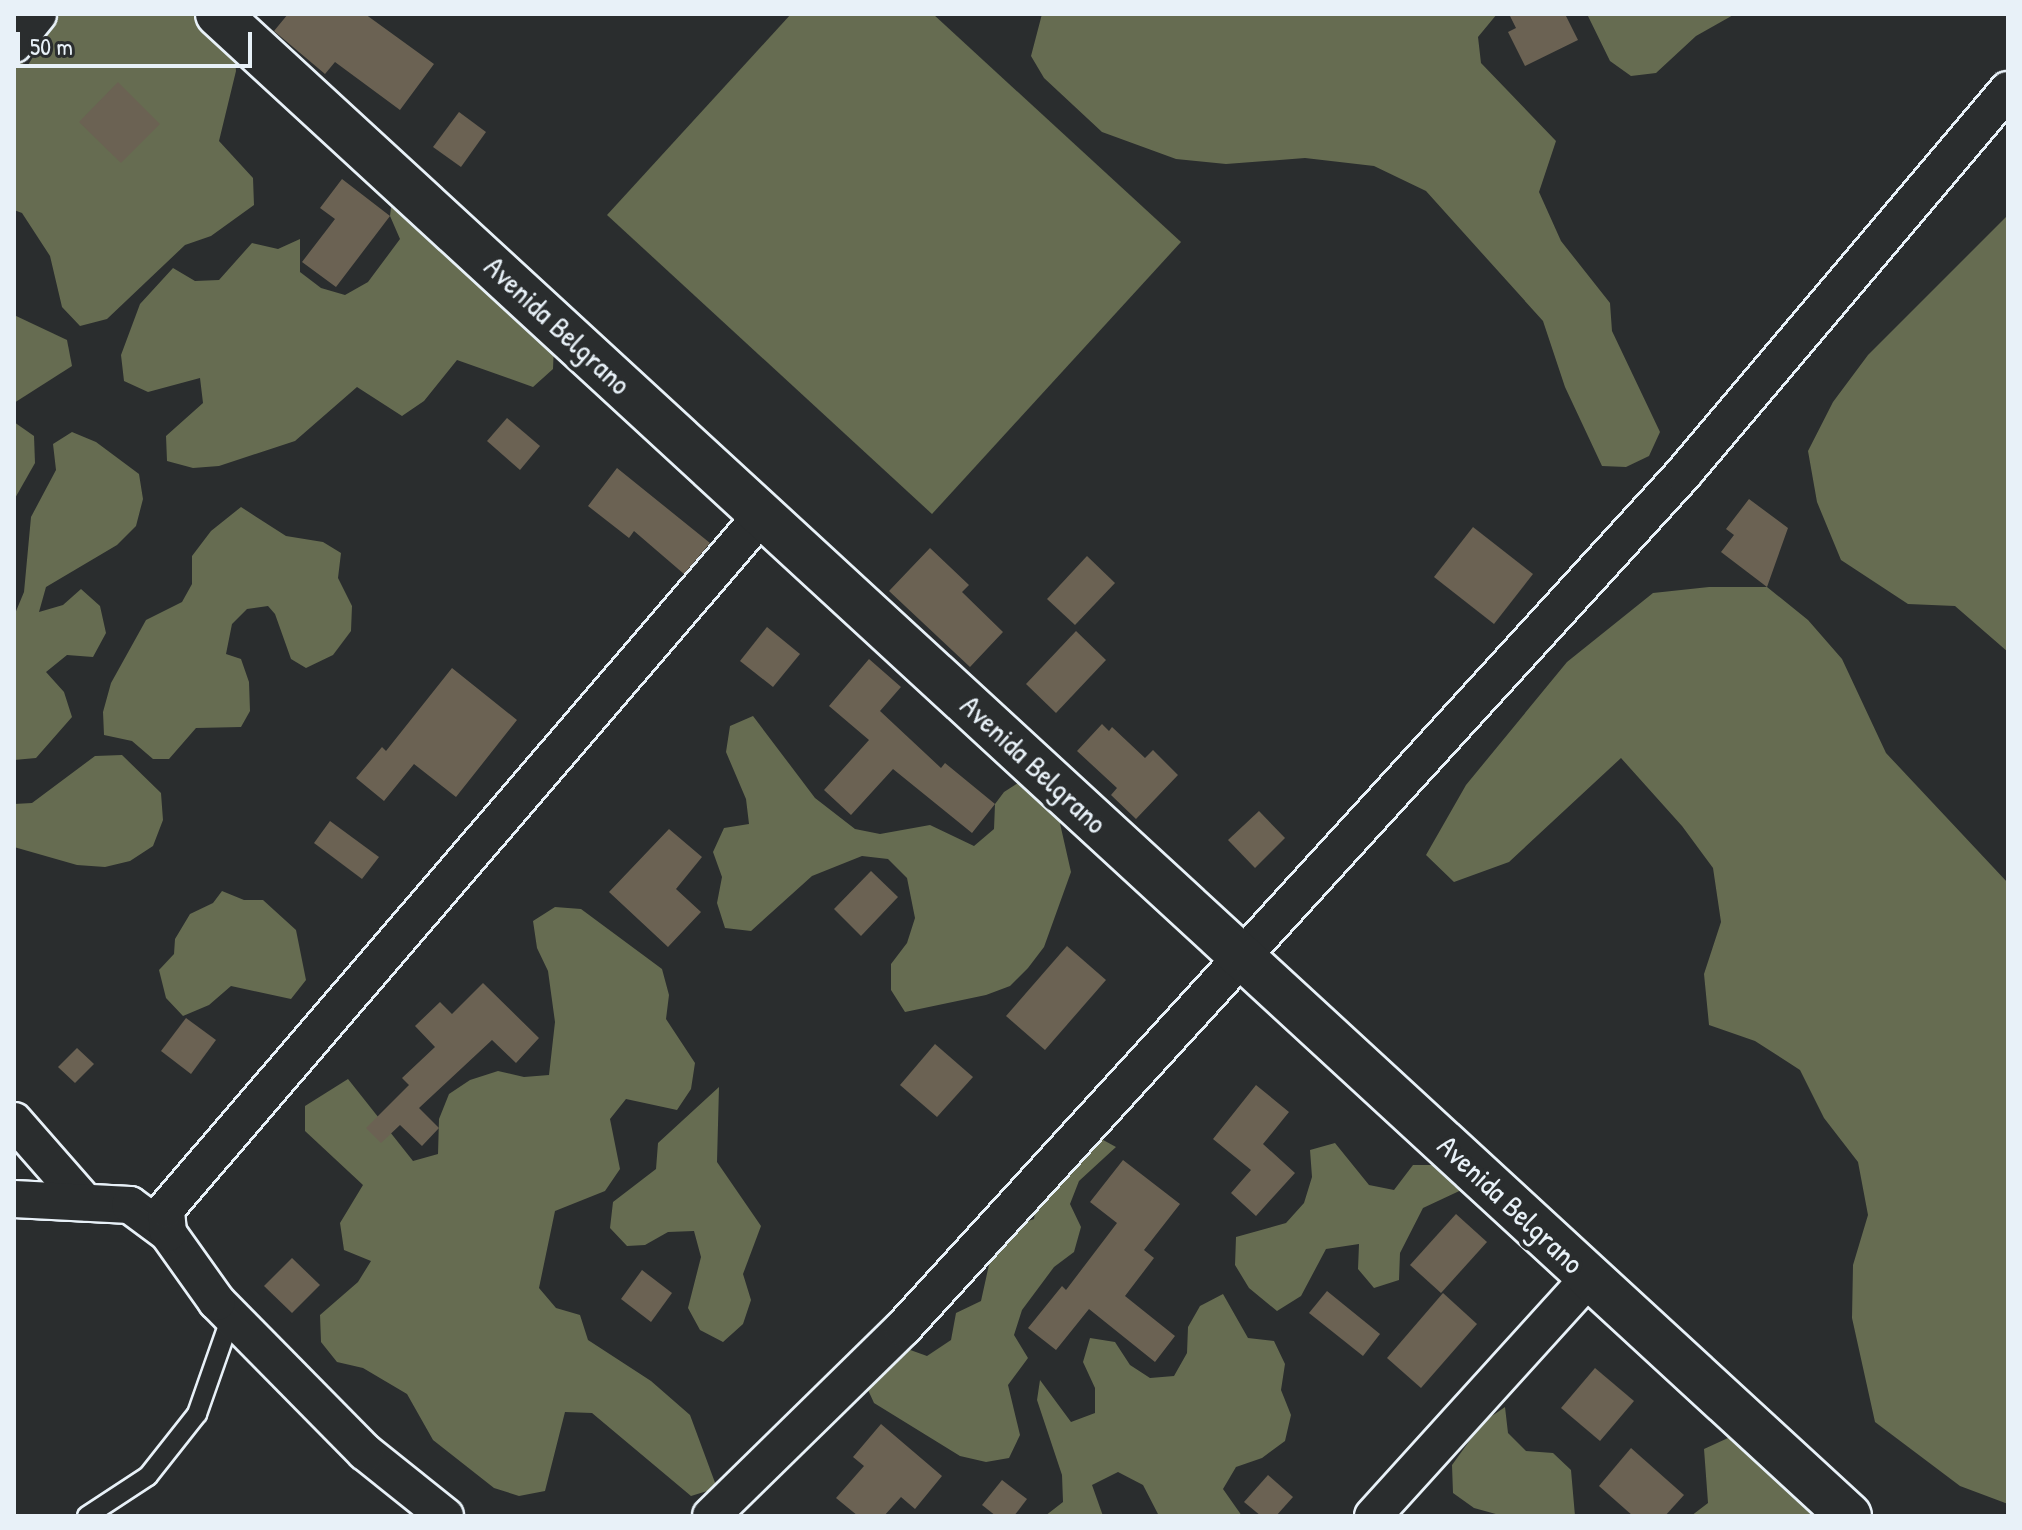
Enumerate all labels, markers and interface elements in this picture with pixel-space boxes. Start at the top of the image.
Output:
scale bar [20,16,256,66]
text: 50 m [30,30,73,62]
street label: Avenida Belgrano [477,248,639,402]
street label: Avenida Belgrano [953,687,1115,841]
street label: Avenida Belgrano [1430,1127,1592,1281]

